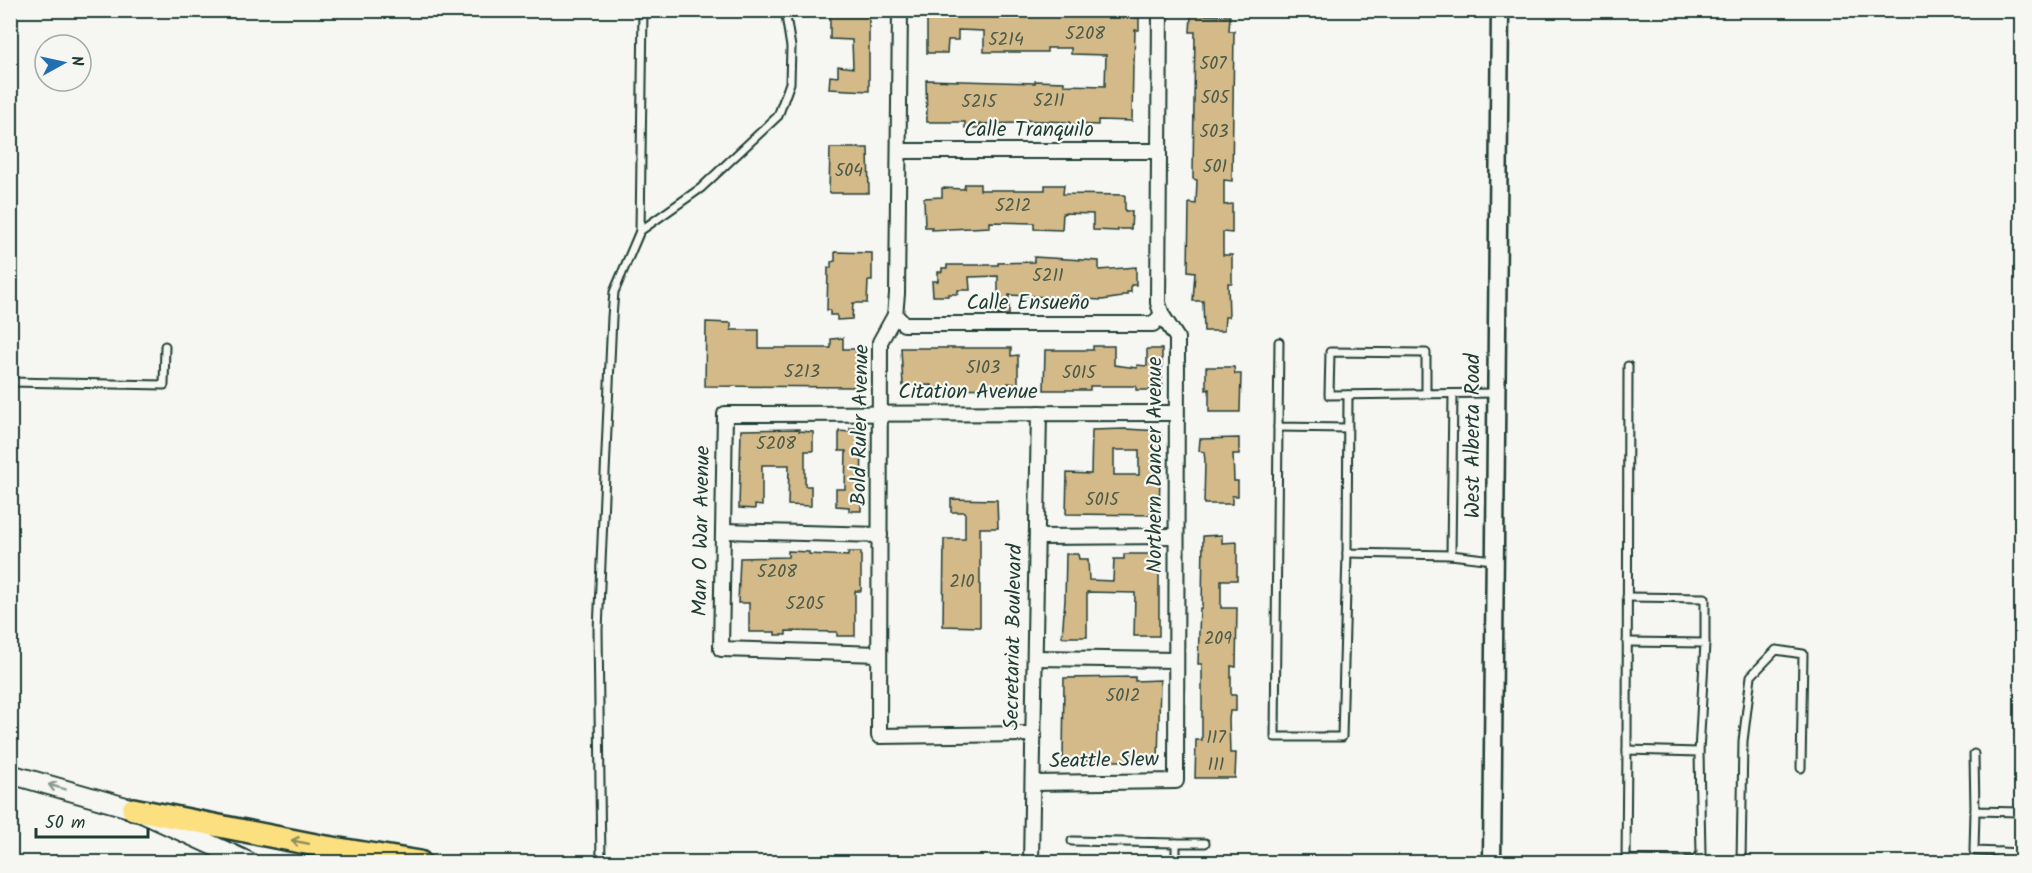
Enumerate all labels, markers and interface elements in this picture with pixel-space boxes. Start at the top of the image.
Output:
house number: 5208 [1065,20,1105,49]
house number: 5214 [988,26,1024,55]
north arrow [33,33,93,93]
house number: 507 [1200,50,1227,79]
text: N [63,54,89,68]
house number: 505 [1201,84,1230,113]
house number: 5211 [1033,87,1065,116]
house number: 5215 [961,88,998,117]
street label: Calle Tranquilo [964,114,1094,147]
house number: 503 [1200,118,1228,147]
house number: 501 [1203,153,1227,182]
house number: 504 [835,157,863,186]
house number: 5212 [995,192,1031,221]
house number: 5211 [1032,262,1064,291]
street label: Calle Ensueño [966,287,1090,320]
street label: Bold Ruler Avenue [843,344,879,506]
street label: West Alberta Road [1457,353,1490,519]
house number: 5103 [966,354,1000,383]
street label: Northern Dancer Avenue [1139,356,1172,573]
house number: 5213 [784,358,820,387]
house number: 5015 [1062,359,1097,388]
street label: Citation Avenue [898,376,1038,409]
house number: 5208 [756,430,796,459]
street label: Man O War Avenue [684,445,720,617]
house number: 5015 [1085,486,1120,515]
street label: Secretariat Boulevard [996,543,1032,730]
house number: 5208 [757,558,797,587]
house number: 210 [949,568,975,597]
house number: 5205 [786,590,826,619]
house number: 209 [1204,625,1232,654]
house number: 5012 [1106,682,1140,711]
house number: 117 [1206,724,1226,753]
street label: Seattle Slew [1049,744,1160,778]
house number: 111 [1208,751,1224,780]
one-way arrow [48,781,67,792]
scale bar [36,801,148,839]
text: 50 m [45,809,85,838]
one-way arrow [291,836,311,847]

